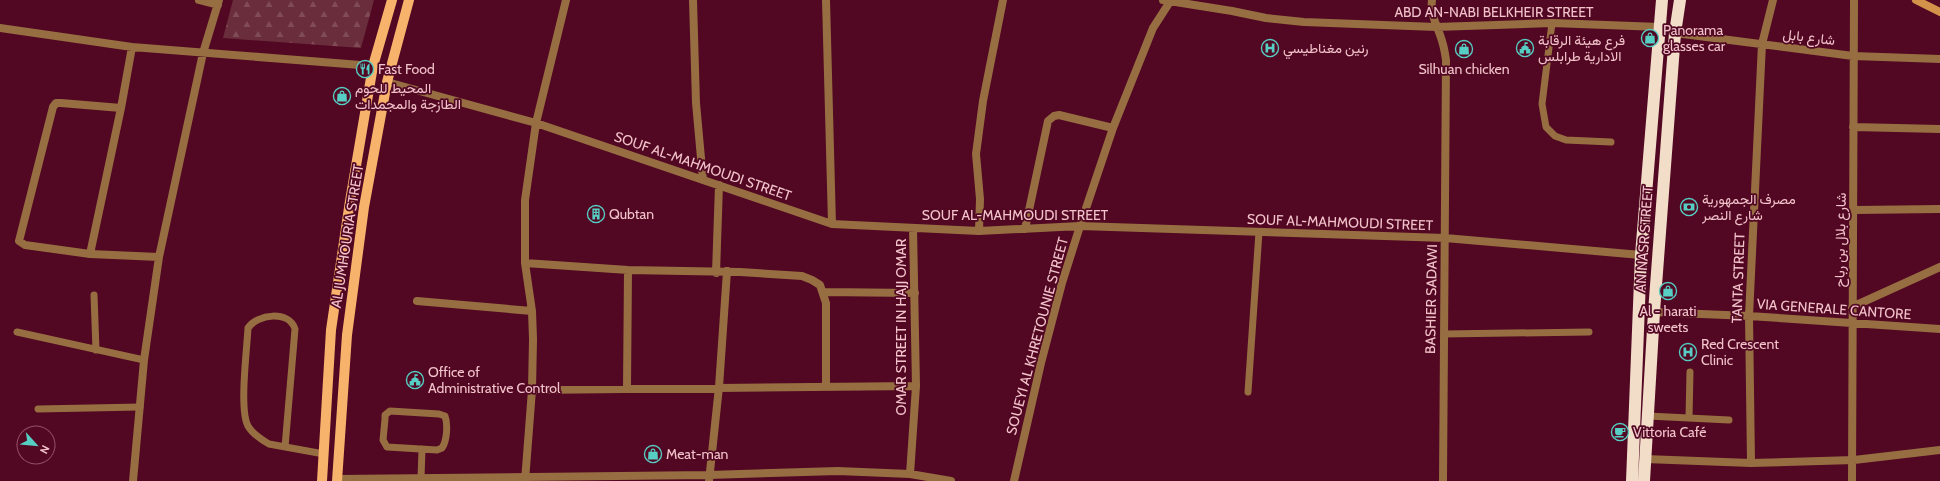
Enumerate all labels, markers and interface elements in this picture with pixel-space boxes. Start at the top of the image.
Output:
street label: ABD AN-NABI BELKHEIR STREET [1394,3,1594,21]
place label: Panorama glasses car [1663,21,1726,55]
street label: شارع بابل [1782,25,1836,51]
shop icon: Panorama glasses car [1640,28,1660,48]
place label: فرع هيئة الرقابة الادارية طرابلس [1538,31,1625,65]
hospital icon: رنين مغناطيسي [1260,38,1280,58]
public building icon: فرع هيئة الرقابة الادارية طرابلس [1515,38,1535,58]
place label: رنين مغناطيسي [1283,39,1369,60]
shop icon: Silhuan chicken [1454,39,1474,59]
restaurant icon: Fast Food [355,59,375,79]
place label: Fast Food [378,60,435,78]
place label: Silhuan chicken [1418,60,1510,78]
place label: المحيط للحوم الطازجة والمجمدات [355,79,461,113]
shop icon: المحيط للحوم الطازجة والمجمدات [332,86,352,106]
street label: SOUF AL-MAHMOUDI STREET [612,127,794,205]
street label: AL JUMHOURIA STREET [327,162,367,309]
street label: AN NASR STREET [1631,185,1657,293]
place label: مصرف الجمهورية شارع النصر [1701,190,1796,226]
street label: شارع بلال بن رباح [1830,192,1852,288]
bank icon: مصرف الجمهورية شارع النصر [1679,197,1699,217]
building icon: Qubtan [586,204,606,224]
place label: Qubtan [609,205,654,223]
street label: SOUF AL-MAHMOUDI STREET [922,206,1109,224]
street label: SOUF AL-MAHMOUDI STREET [1247,210,1434,234]
street label: TANTA STREET [1727,232,1749,324]
street label: SOUEYI AL KHRETOUNIE STREET [1002,235,1072,437]
street label: OMAR STREET IN HAJJ OMAR [892,238,910,416]
street label: BASHIER SADAWI [1421,244,1441,354]
shop icon: Al - harati sweets [1658,281,1678,301]
street label: VIA GENERALE CANTORE [1756,295,1912,323]
place label: Al - harati sweets [1640,302,1697,336]
place label: Red Crescent Clinic [1701,335,1779,369]
hospital icon: Red Crescent Clinic [1678,342,1698,362]
place label: Office of Administrative Control [428,363,561,397]
public building icon: Office of Administrative Control [405,370,425,390]
cafe icon: Vittoria Café [1610,422,1630,442]
place label: Vittoria Café [1633,423,1706,441]
north arrow [16,425,56,465]
text: N [37,443,53,456]
shop icon: Meat-man [643,444,663,464]
place label: Meat-man [666,445,729,463]

